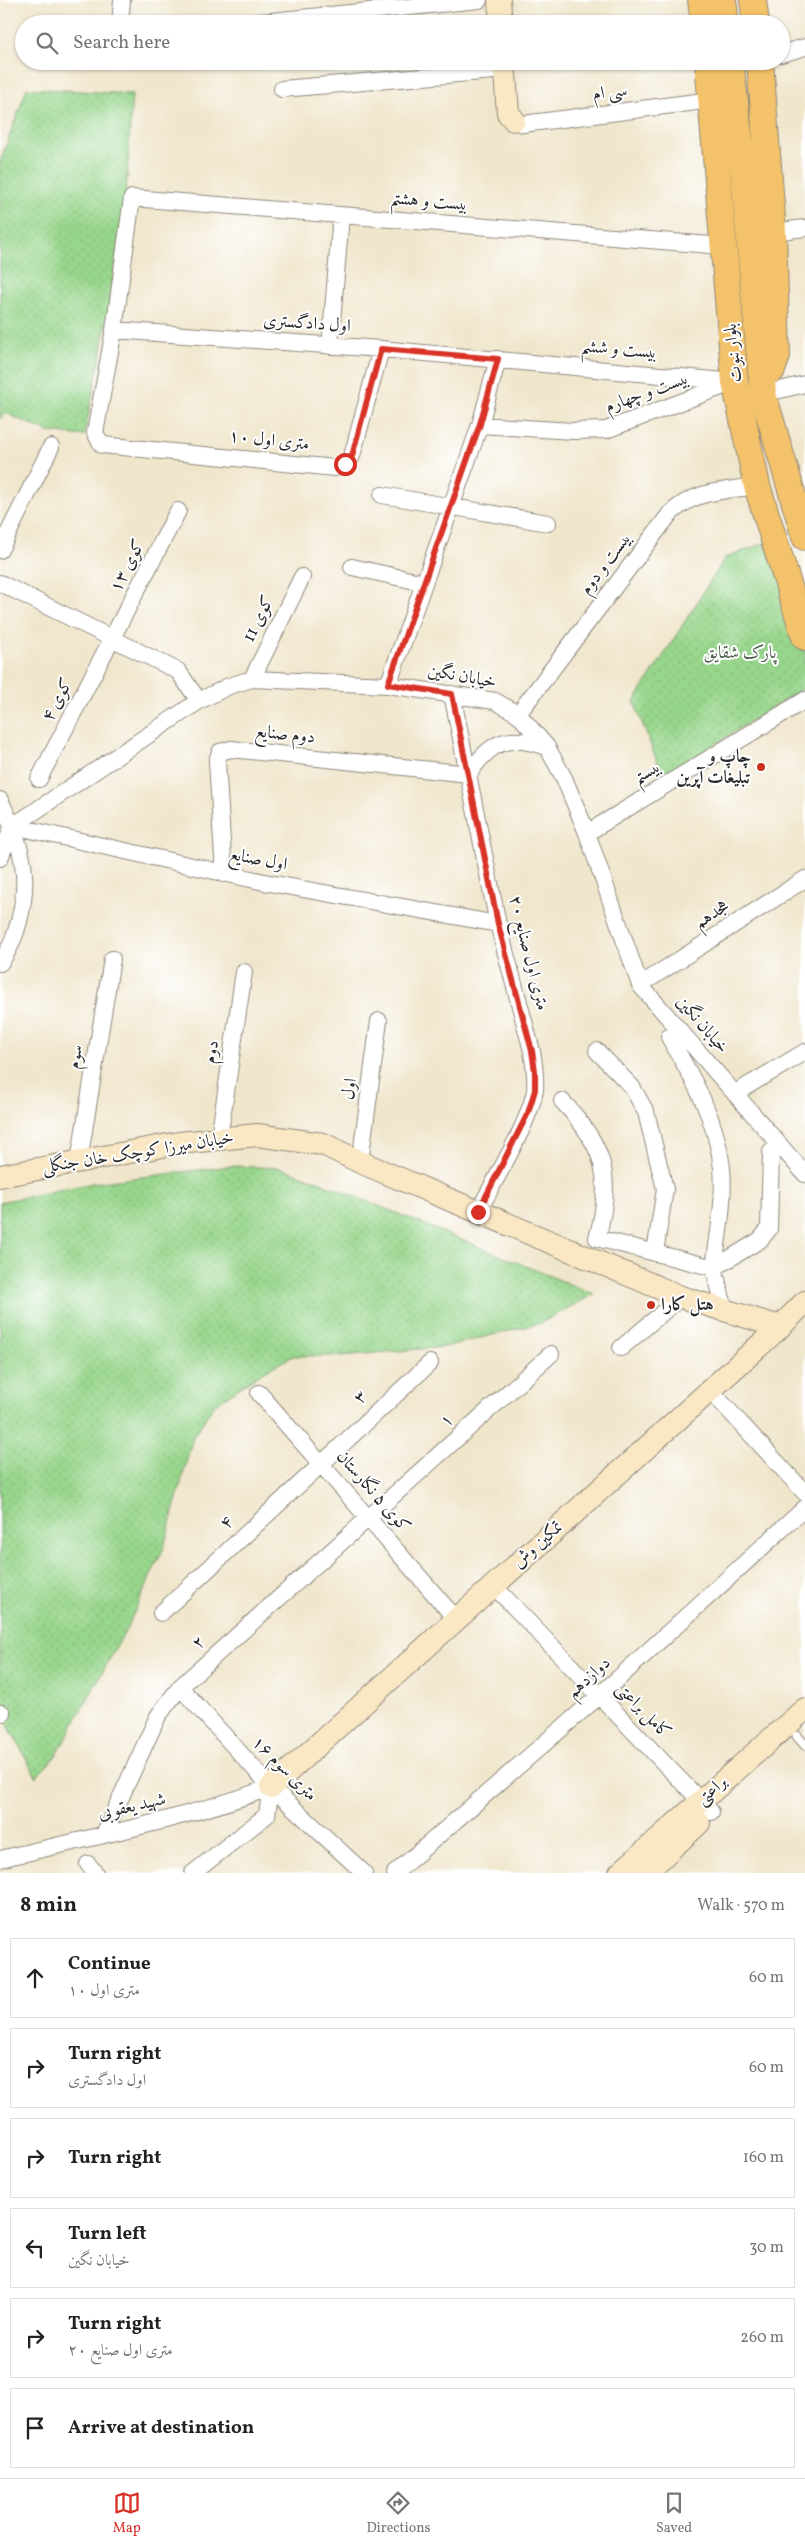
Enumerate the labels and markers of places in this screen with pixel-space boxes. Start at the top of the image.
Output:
place label: چاپ و تبلیغات آپرین [676,745,751,791]
marker: چاپ و تبلیغات آپرین [755,761,767,773]
place label: هتل کارا [661,1293,714,1318]
marker: هتل کارا [645,1299,657,1311]

